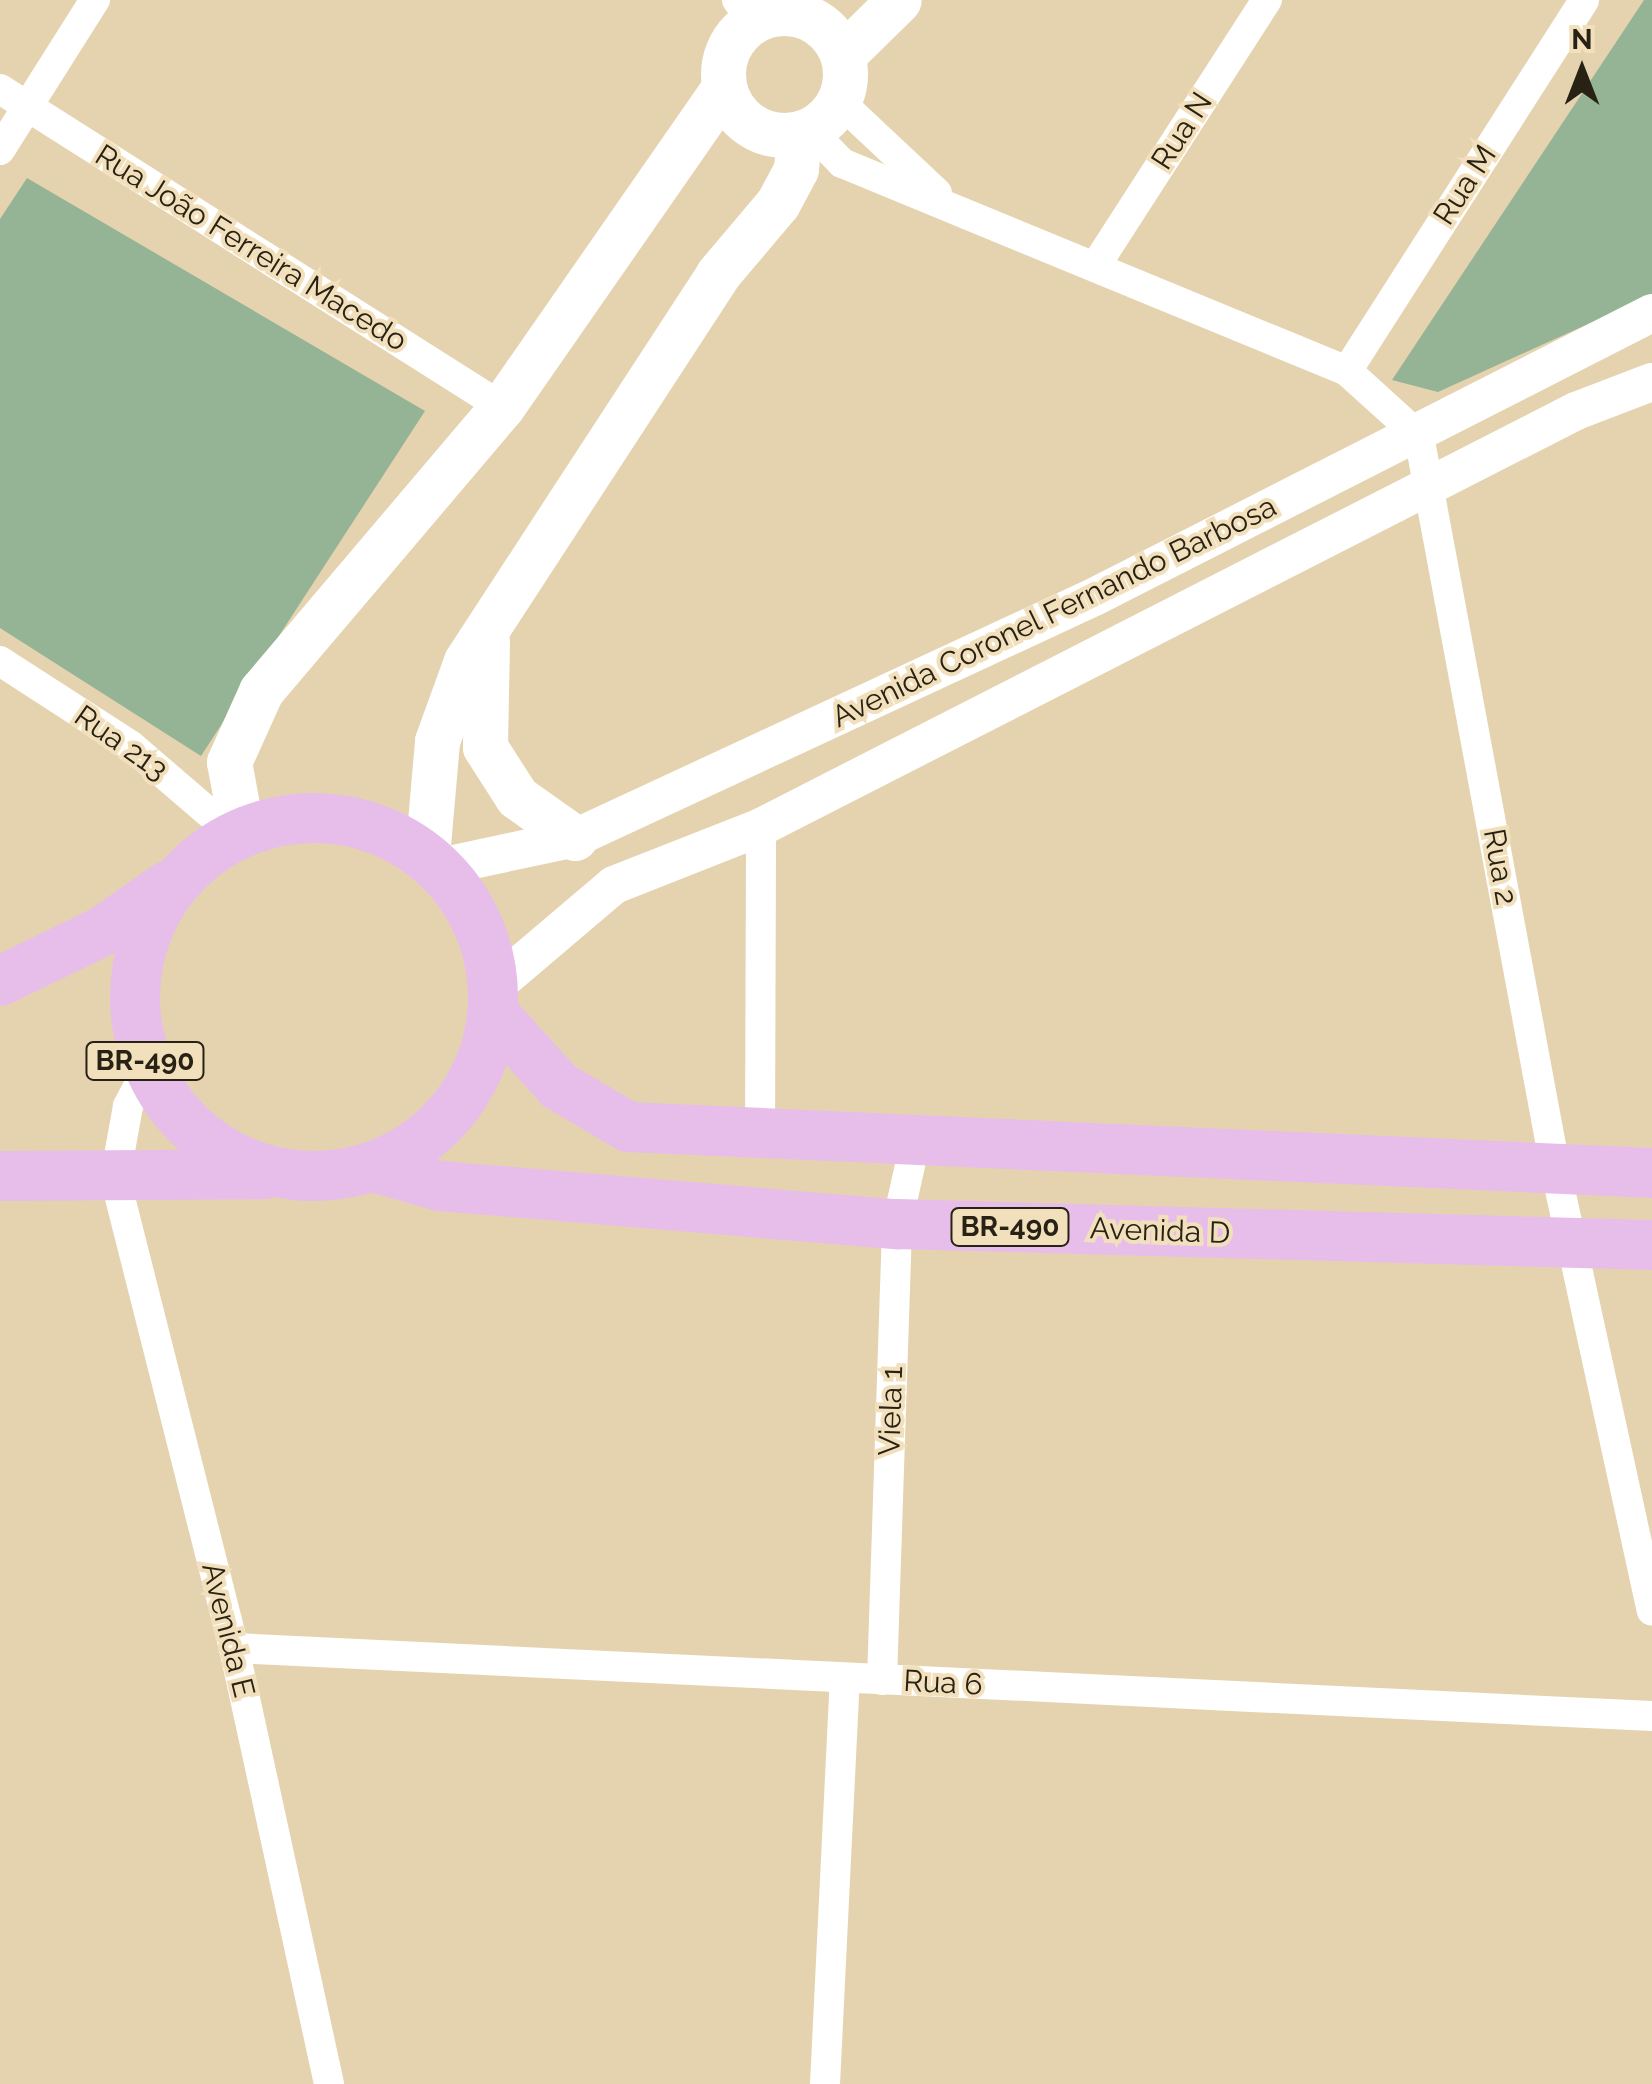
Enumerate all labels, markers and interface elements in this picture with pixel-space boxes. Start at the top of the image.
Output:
north arrow [1532,20,1632,120]
text: N [1571,23,1593,56]
street label: Rua N [1144,86,1220,176]
street label: Rua João Ferreira Macedo [88,137,414,359]
street label: Rua M [1426,139,1504,231]
street label: Avenida Coronel Fernando Barbosa [826,488,1282,736]
street label: Rua 213 [67,698,175,788]
street label: Rua 2 [1476,826,1524,908]
road number: BR-490 [85,1038,205,1084]
road number: BR-490 [950,1204,1070,1250]
street label: Avenida D [1089,1211,1231,1251]
street label: Viela 1 [871,1366,911,1456]
street label: Avenida E [194,1559,262,1701]
street label: Rua 6 [902,1663,984,1703]

